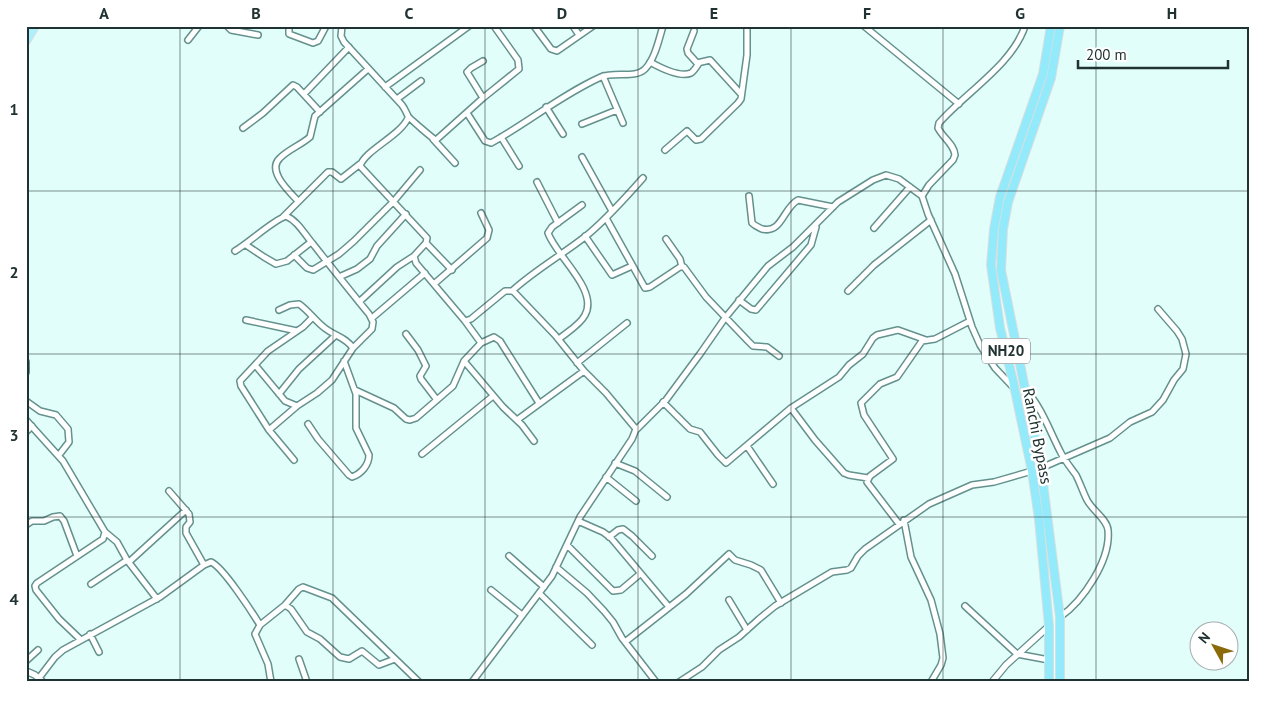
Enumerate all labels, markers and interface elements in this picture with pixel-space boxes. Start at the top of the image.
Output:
text: A [99,3,109,23]
text: B [251,3,261,23]
text: C [405,3,414,23]
text: D [557,3,567,23]
text: E [710,3,718,23]
text: F [863,3,871,23]
text: G [1015,3,1025,23]
text: H [1167,3,1177,23]
scale bar [1078,38,1228,70]
text: 200 m [1086,45,1127,64]
text: 1 [9,99,19,119]
text: 2 [9,262,19,282]
road number: NH20 [982,338,1030,364]
street label: Ranchi Bypass [1019,386,1057,486]
text: 3 [9,425,19,445]
text: 4 [9,589,19,609]
north arrow [1188,620,1238,670]
text: N [1194,628,1214,647]

